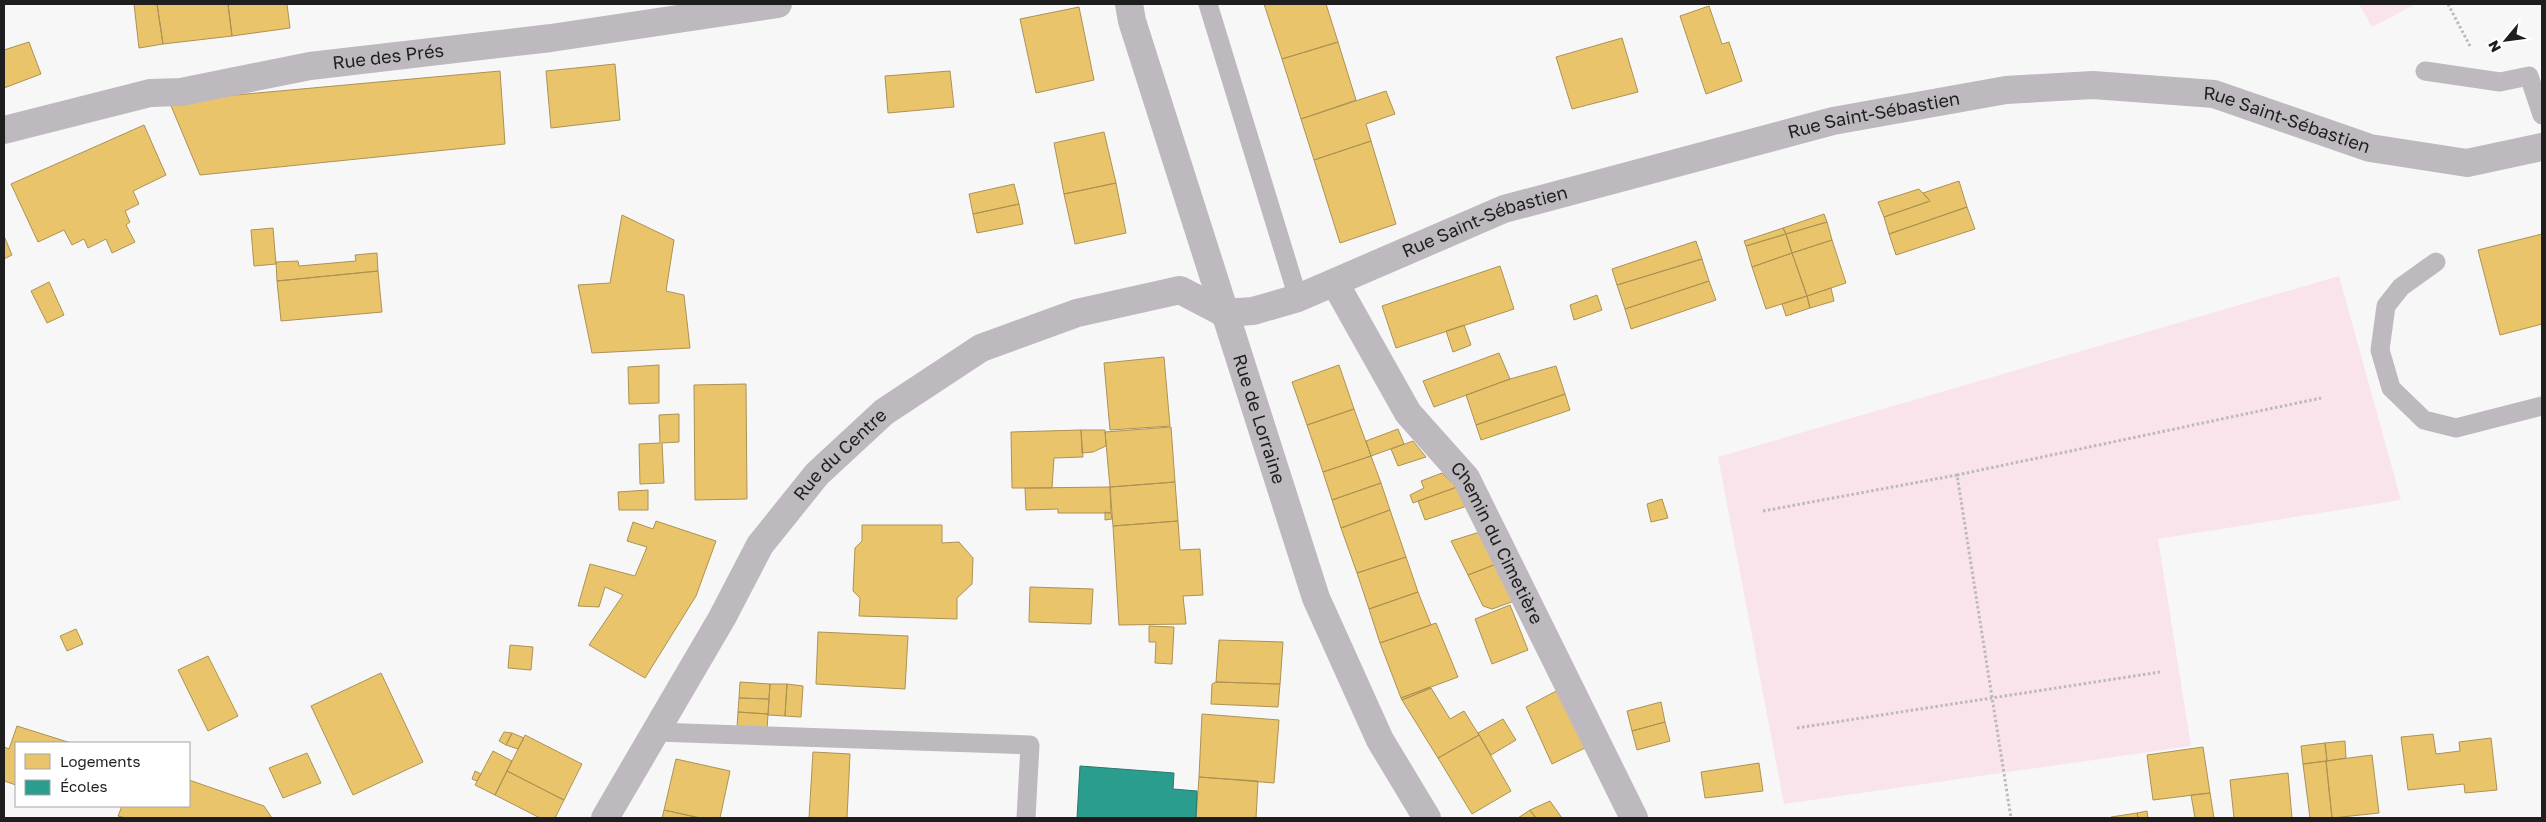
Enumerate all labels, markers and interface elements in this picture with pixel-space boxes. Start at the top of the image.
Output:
north arrow [2481,15,2531,65]
text: N [2484,38,2504,55]
street label: Rue des Prés [331,39,445,73]
street label: Rue Saint-Sébastien [2203,81,2373,157]
street label: Rue Saint-Sébastien [1785,86,1961,143]
street label: Rue Saint-Sébastien [1398,181,1570,262]
street label: Rue de Lorraine [1229,351,1291,486]
street label: Rue du Centre [788,403,891,505]
street label: Chemin du Cimetière [1446,456,1548,627]
legend [15,742,190,807]
text: Logements [60,752,140,770]
text: Écoles [60,777,108,795]

